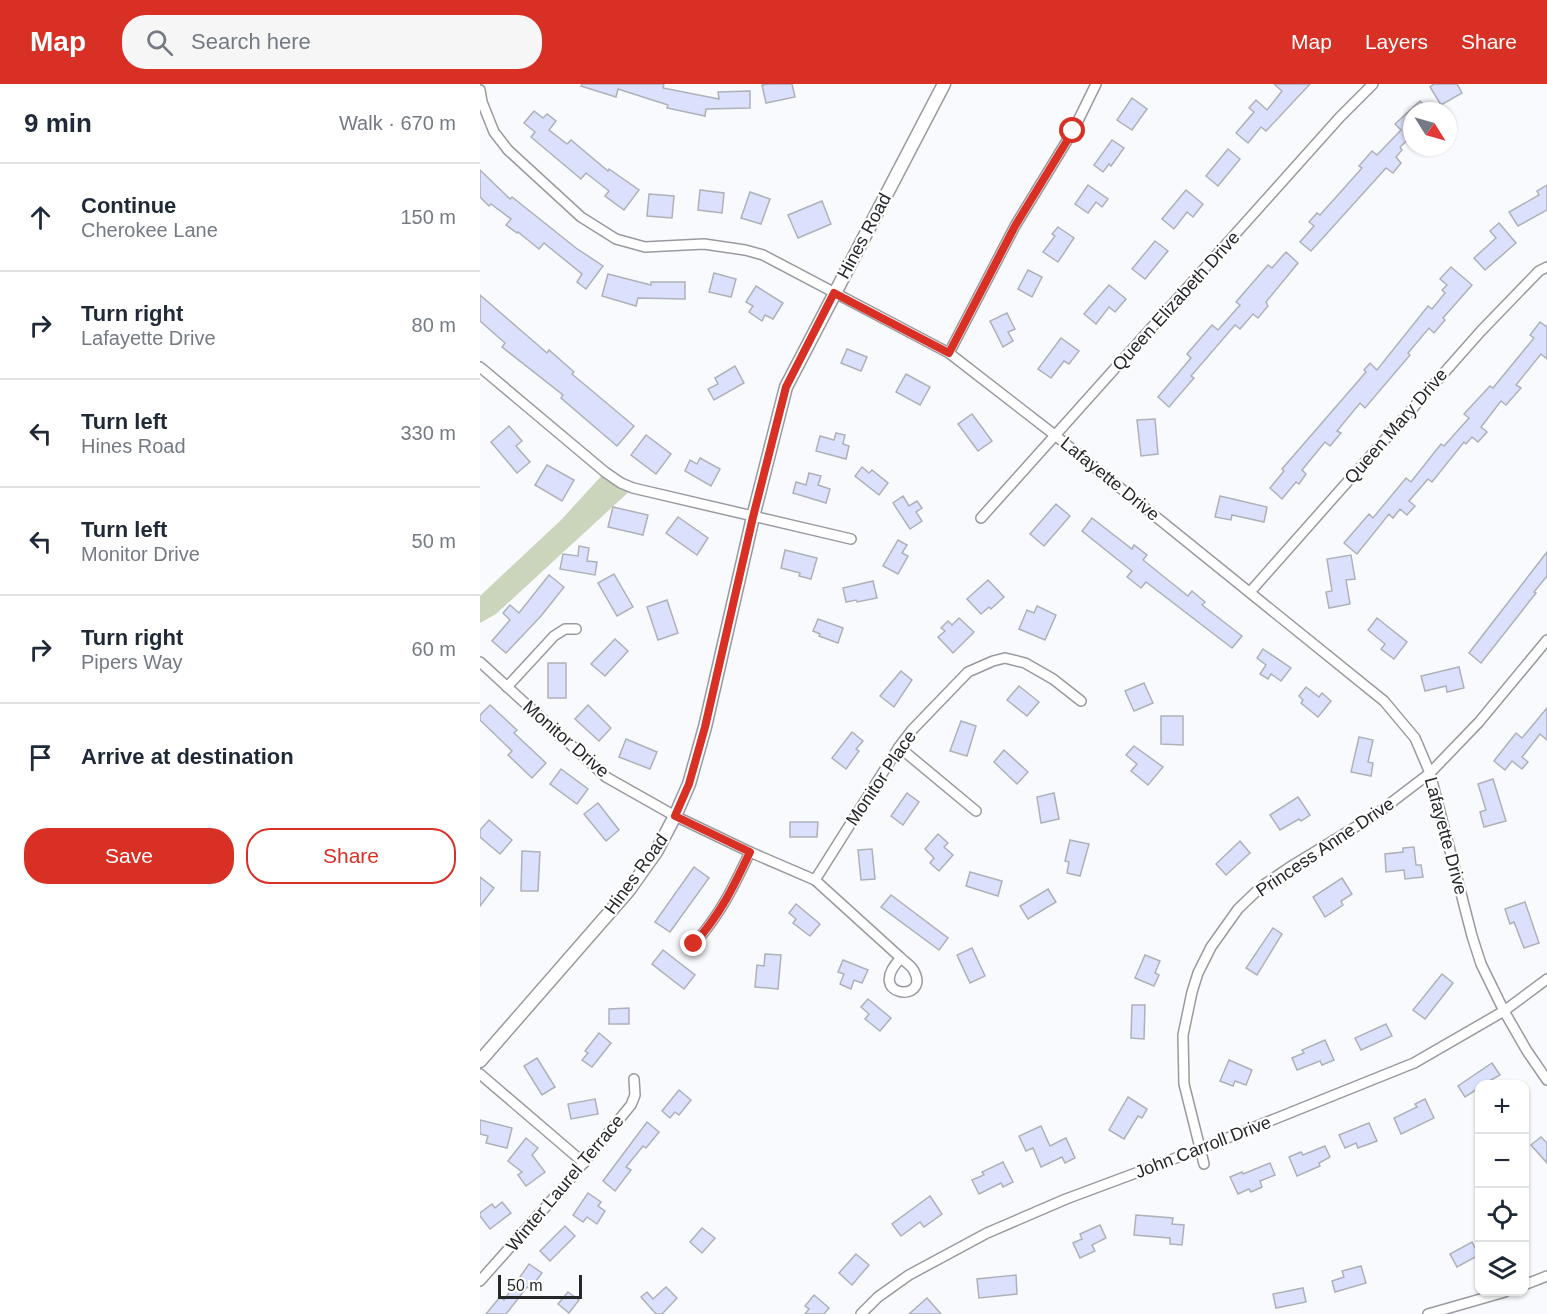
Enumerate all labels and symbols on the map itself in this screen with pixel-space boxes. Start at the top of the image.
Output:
north arrow [1403,102,1457,156]
route start [1059,117,1085,143]
street label: Hines Road [833,190,895,282]
street label: Queen Elizabeth Drive [1108,227,1244,375]
street label: Queen Mary Drive [1341,364,1451,488]
street label: Lafayette Drive [1057,433,1163,525]
street label: Monitor Drive [519,696,613,782]
street label: Monitor Place [842,727,920,829]
street label: Lafayette Drive [1421,775,1471,897]
street label: Princess Anne Drive [1252,793,1398,901]
street label: Hines Road [600,830,672,918]
route end [680,930,706,956]
street label: Winter Laurel Terrace [502,1111,628,1255]
street label: John Carroll Drive [1132,1112,1274,1182]
scale bar [498,1272,582,1300]

